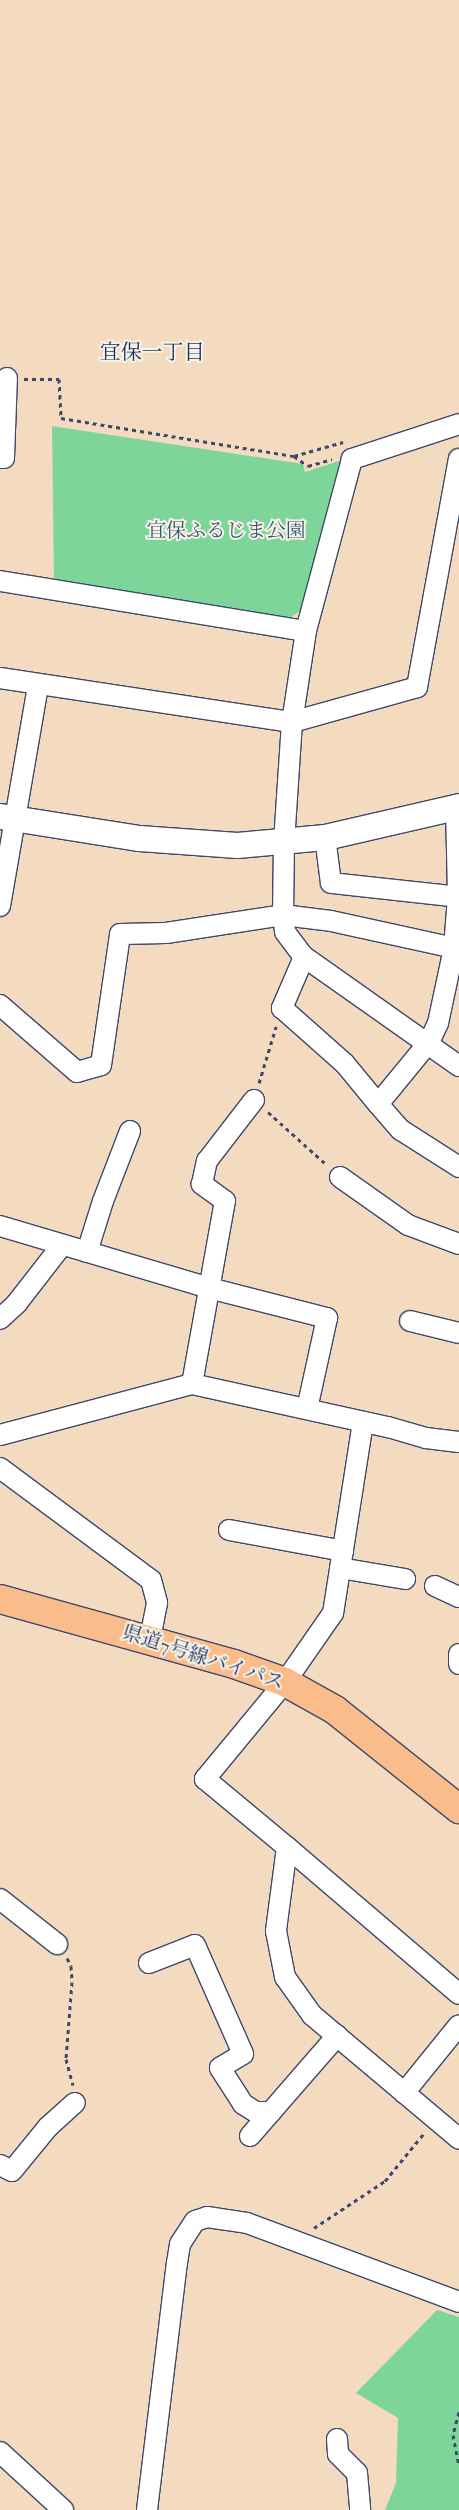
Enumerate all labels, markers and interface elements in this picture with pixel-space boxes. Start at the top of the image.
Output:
district label: 宜保一丁目 [100,341,204,367]
park label: 宜保ふるじま公園 [146,519,306,543]
street label: 県道7号線バイパス [119,1620,287,1696]

